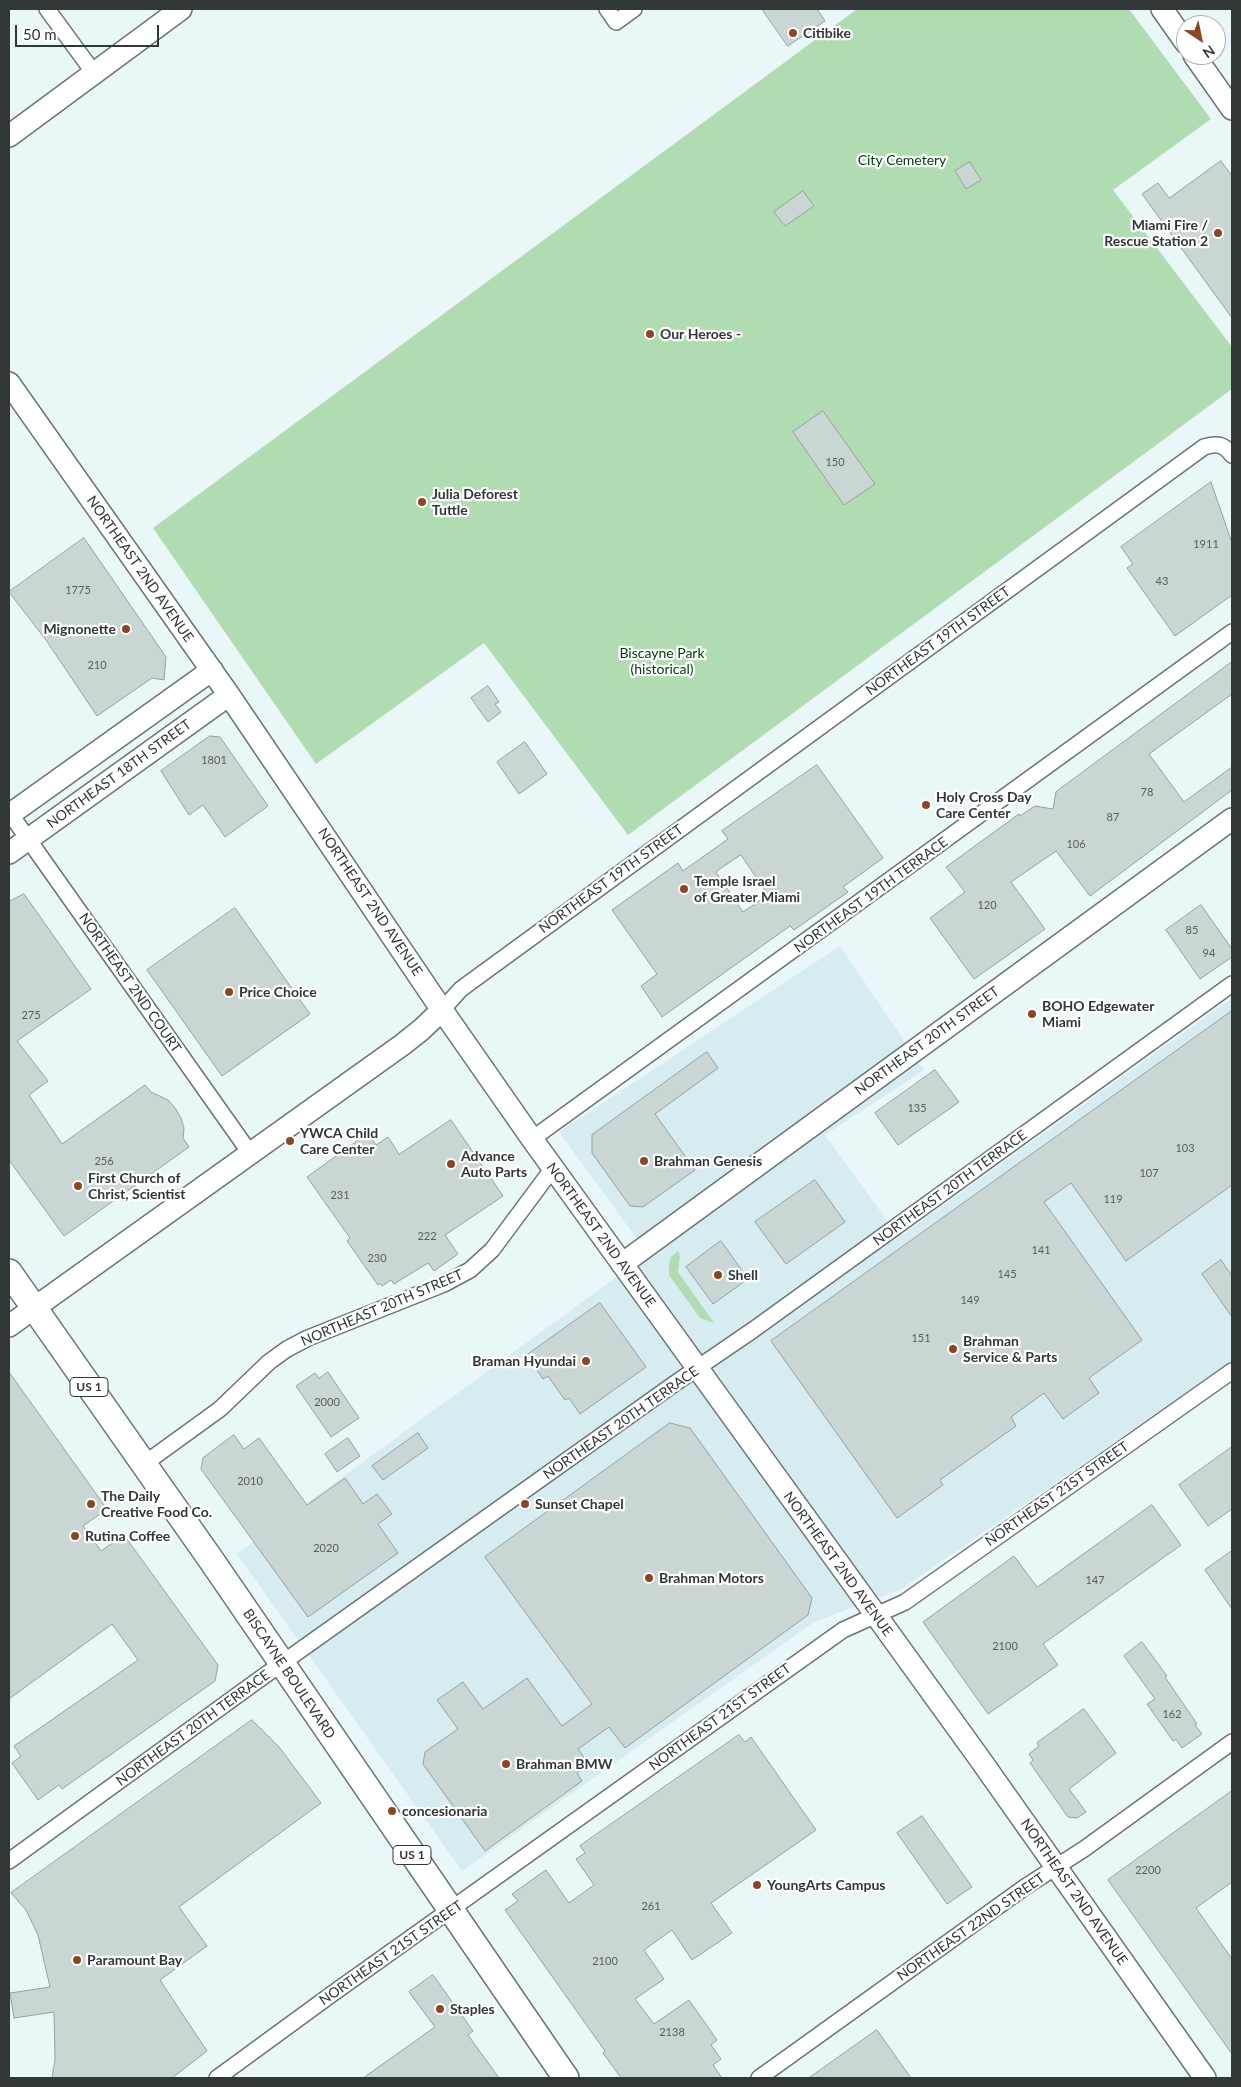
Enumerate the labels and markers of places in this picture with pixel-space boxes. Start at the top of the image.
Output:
place label: Citibike [803,25,851,41]
marker: Citibike [787,27,799,39]
place label: Miami Fire / Rescue Station 2 [1104,217,1208,250]
marker: Miami Fire / Rescue Station 2 [1212,227,1224,239]
place label: Our Heroes - [660,326,741,342]
marker: Our Heroes - [644,328,656,340]
place label: Julia Deforest Tuttle [432,486,518,518]
marker: Julia Deforest Tuttle [416,496,428,508]
place label: Mignonette [43,621,116,637]
marker: Mignonette [120,623,132,635]
place label: Holy Cross Day Care Center [936,789,1032,822]
marker: Holy Cross Day Care Center [920,799,932,811]
place label: Temple Israel of Greater Miami [694,873,800,906]
marker: Temple Israel of Greater Miami [678,883,690,895]
place label: Price Choice [239,984,317,1000]
marker: Price Choice [223,986,235,998]
place label: BOHO Edgewater Miami [1042,998,1154,1030]
marker: BOHO Edgewater Miami [1026,1008,1038,1020]
place label: YWCA Child Care Center [300,1125,378,1158]
marker: YWCA Child Care Center [284,1135,296,1147]
place label: Advance Auto Parts [461,1148,527,1180]
place label: Brahman Genesis [654,1153,762,1169]
marker: Brahman Genesis [638,1155,650,1167]
marker: Advance Auto Parts [445,1158,457,1170]
place label: First Church of Christ, Scientist [88,1170,186,1202]
marker: First Church of Christ, Scientist [72,1180,84,1192]
place label: Shell [728,1267,758,1283]
marker: Shell [712,1269,724,1281]
place label: Brahman Service & Parts [963,1333,1057,1365]
marker: Brahman Service & Parts [947,1343,959,1355]
place label: Braman Hyundai [472,1353,576,1369]
marker: Braman Hyundai [580,1355,592,1367]
place label: The Daily Creative Food Co. [101,1488,212,1520]
place label: Sunset Chapel [535,1496,624,1512]
marker: The Daily Creative Food Co. [85,1498,97,1510]
marker: Sunset Chapel [519,1498,531,1510]
place label: Rutina Coffee [85,1528,170,1544]
marker: Rutina Coffee [69,1530,81,1542]
place label: Brahman Motors [659,1570,764,1586]
marker: Brahman Motors [643,1572,655,1584]
place label: Brahman BMW [516,1756,613,1772]
marker: Brahman BMW [500,1758,512,1770]
place label: concesionaria [402,1803,487,1819]
marker: concesionaria [386,1805,398,1817]
place label: YoungArts Campus [767,1877,885,1893]
marker: YoungArts Campus [751,1879,763,1891]
place label: Paramount Bay [87,1952,182,1968]
marker: Paramount Bay [71,1954,83,1966]
place label: Staples [450,2001,495,2017]
marker: Staples [434,2003,446,2015]

